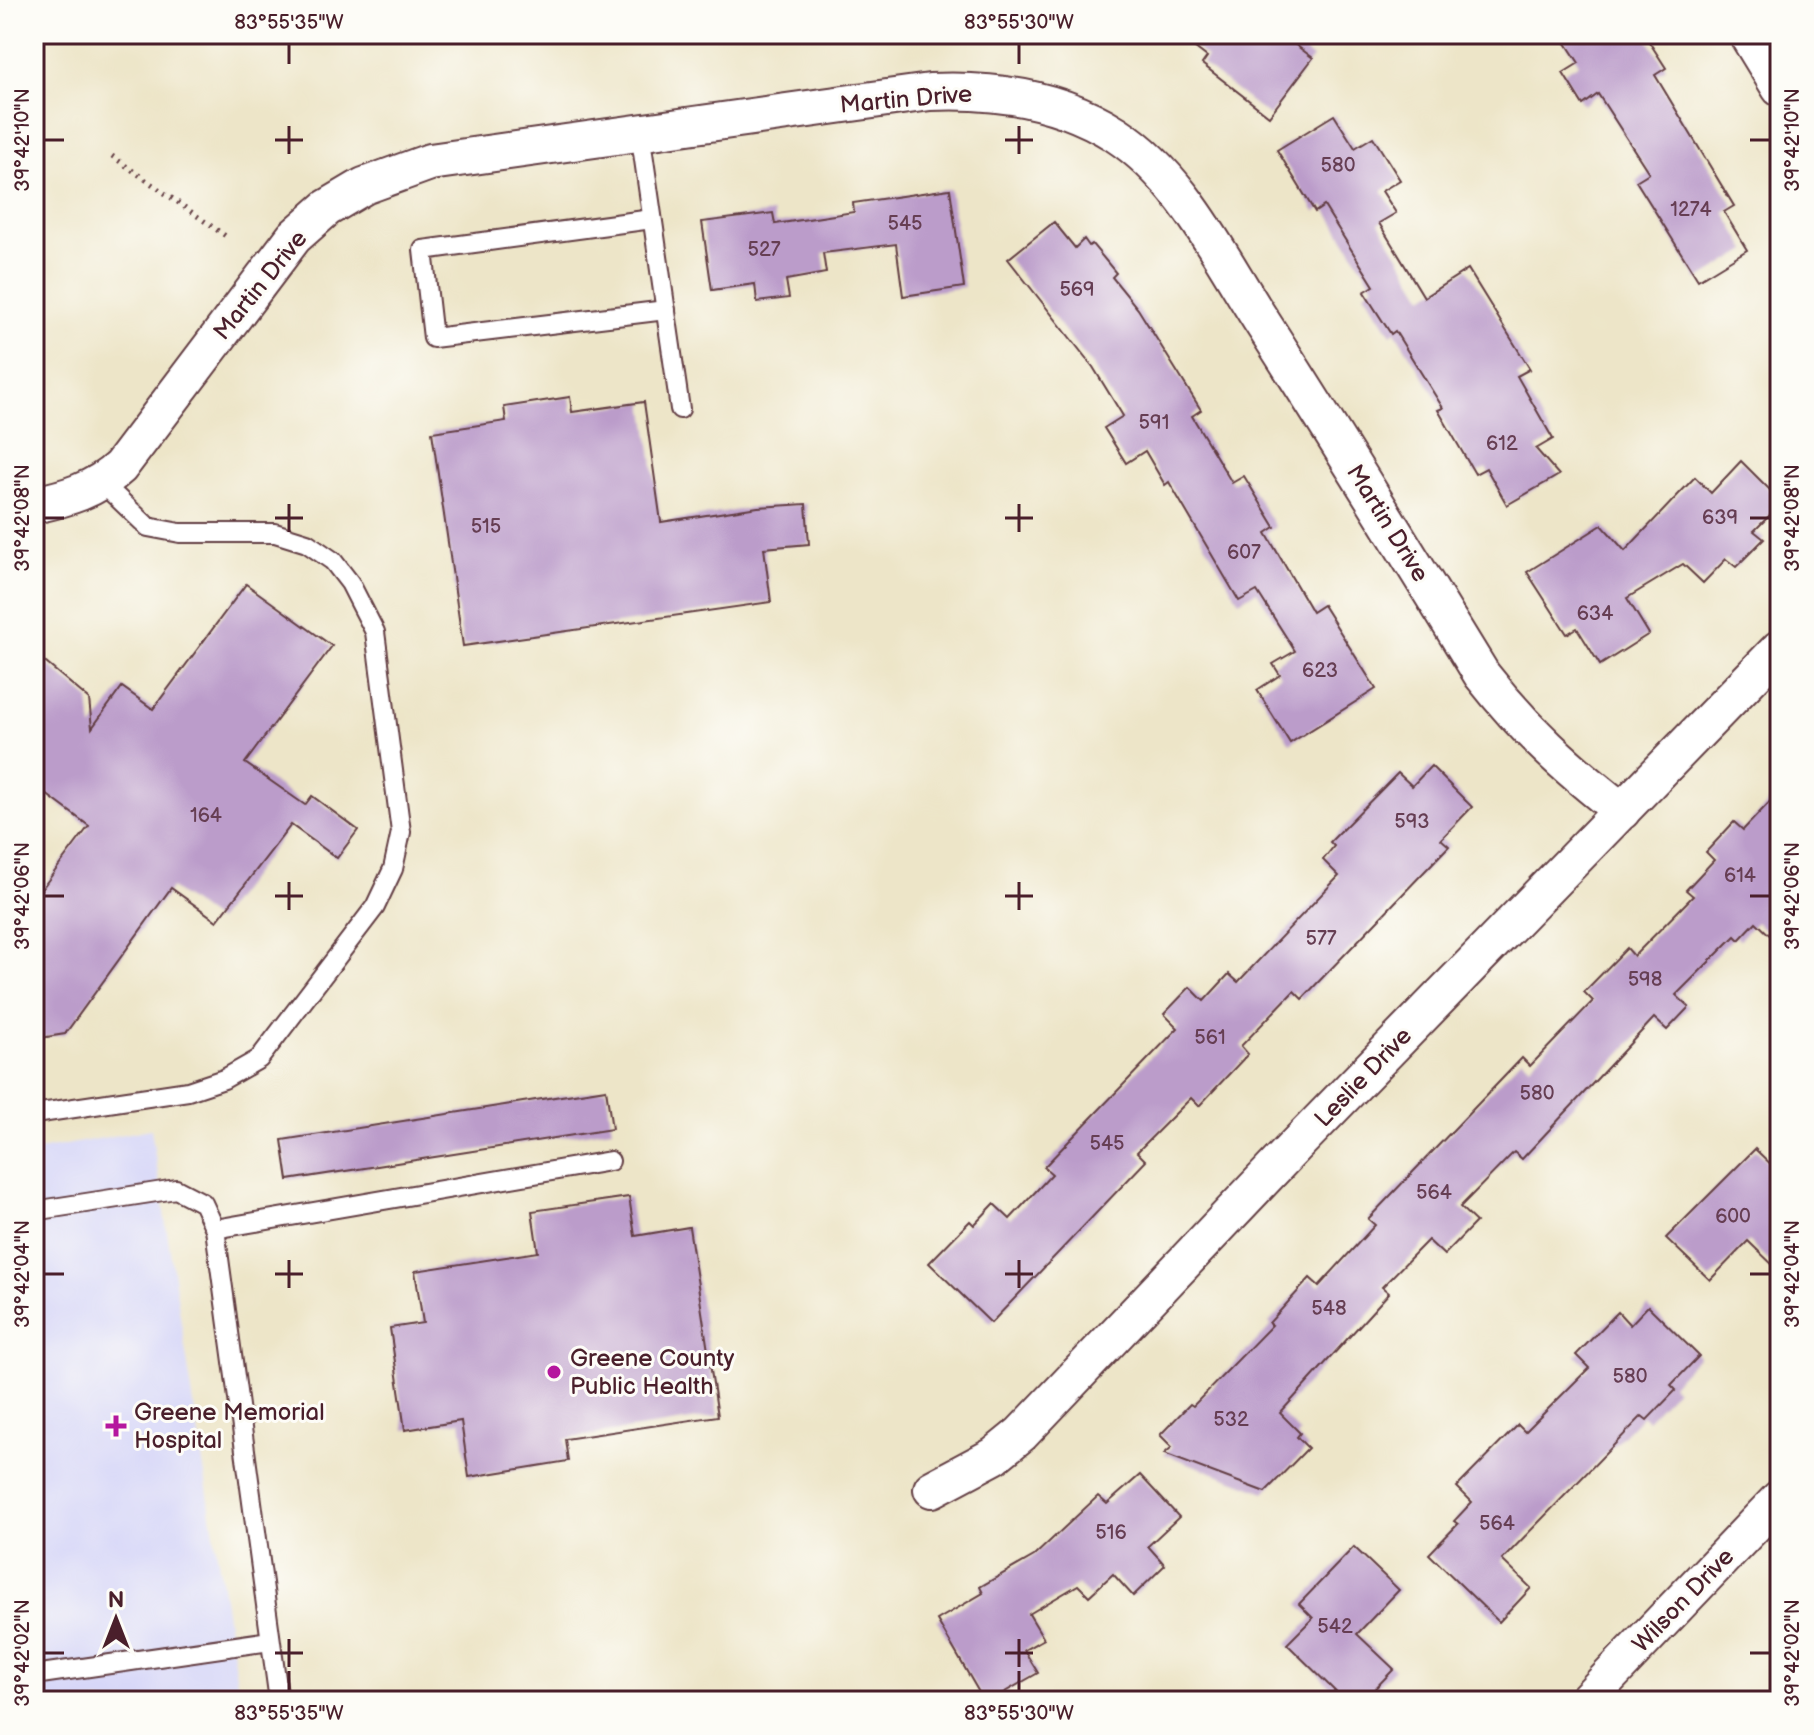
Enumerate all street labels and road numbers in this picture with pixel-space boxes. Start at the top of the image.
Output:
street label: Martin Drive [839,79,973,120]
street label: Martin Drive [207,225,313,346]
street label: Martin Drive [1340,459,1435,587]
street label: Leslie Drive [1309,1021,1418,1133]
street label: Wilson Drive [1627,1542,1740,1658]

